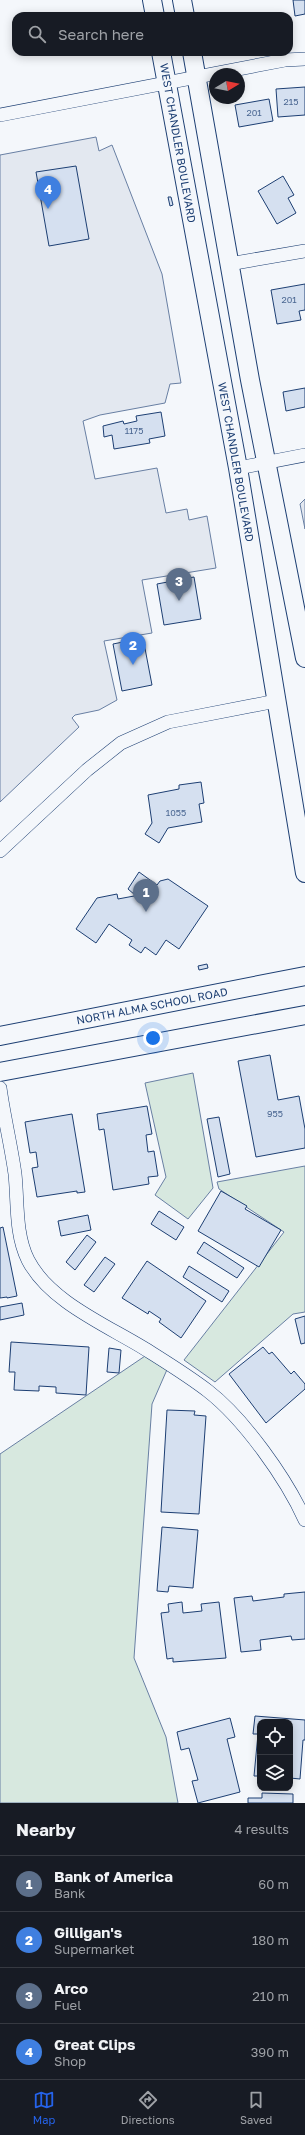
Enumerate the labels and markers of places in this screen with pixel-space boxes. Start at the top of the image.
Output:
pin: 4 [35,176,61,209]
pin: 3 [166,568,192,601]
pin: 2 [120,632,146,665]
pin: 1 [133,879,159,912]

